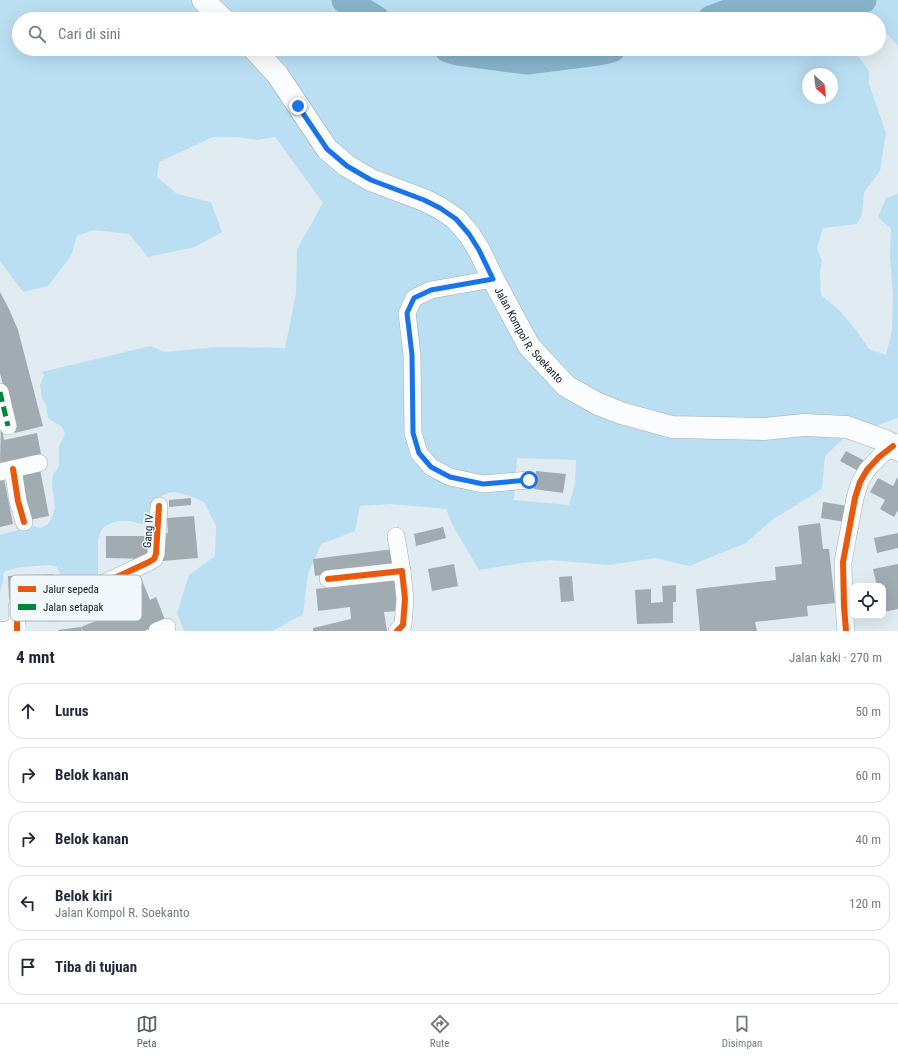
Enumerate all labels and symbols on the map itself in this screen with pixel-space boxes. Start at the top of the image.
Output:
north arrow [802,68,838,104]
route end [289,97,307,115]
street label: Jalan Kompol R. Soekanto [492,285,566,386]
route start [520,471,538,489]
street label: Gang IV [141,514,156,548]
legend [10,575,142,621]
text: Jalur sepeda [43,583,99,596]
text: Jalan setapak [43,601,104,614]

